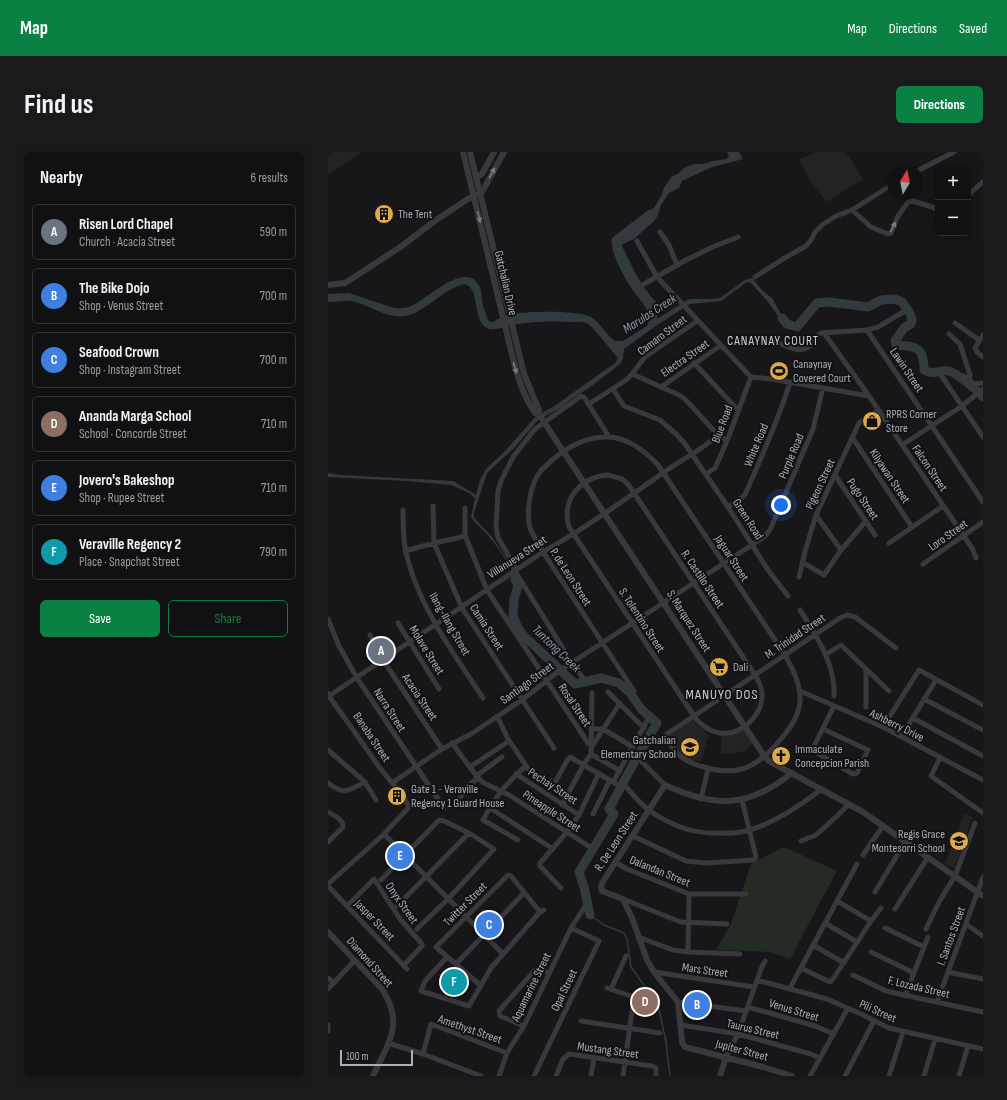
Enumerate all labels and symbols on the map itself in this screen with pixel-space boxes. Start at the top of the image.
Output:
north arrow [887,164,923,200]
one-way arrow [489,167,496,179]
building icon: The Tent [373,203,395,225]
place label: The Tent [398,207,433,222]
one-way arrow [476,211,482,223]
one-way arrow [890,221,896,233]
street label: Gatchalian Drive [491,249,520,317]
water label: Marulas Creek [620,290,680,337]
street label: Camaro Street [635,312,690,359]
district label: CANAYNAY COURT [727,333,819,349]
street label: Electra Street [658,336,713,380]
street label: Lawin Street [886,345,927,396]
place label: Canaynay Covered Court [793,357,851,386]
sports icon: Canaynay Covered Court [768,360,790,382]
one-way arrow [512,363,518,375]
street label: Blue Road [708,403,737,445]
place label: RPRS Corner Store [886,407,937,436]
shop icon: RPRS Corner Store [861,410,883,432]
street label: White Road [741,421,772,469]
street label: Purple Road [775,431,808,481]
street label: Falcon Street [908,442,951,495]
street label: Kilyawan Street [866,446,913,507]
street label: Pigeon Street [802,456,839,512]
street label: Pugo Street [843,476,882,523]
your location [771,495,791,515]
street label: Green Road [729,496,766,543]
street label: Loro Street [926,516,971,554]
street label: Jaguar Street [711,531,752,585]
street label: Villanueva Street [485,532,550,582]
street label: P. de Leon Street [546,546,595,609]
street label: R. Castillo Street [678,547,728,611]
street label: S. Tolentino Street [615,585,668,656]
street label: S. Marquez Street [663,588,714,655]
street label: Ilang-Ilang Street [425,590,474,659]
street label: Camia Street [466,601,507,653]
street label: M. Trinidad Street [762,610,829,662]
water label: Tuntong Creek [529,622,585,677]
street label: Molave Street [406,623,448,678]
pin: A [368,636,394,666]
supermarket icon: Dali [708,656,730,678]
street label: Santiago Street [498,659,557,708]
place label: Dali [733,660,748,675]
street label: Acacia Street [398,670,441,724]
street label: Rosal Street [555,681,595,730]
street label: Narra Street [370,686,409,735]
district label: MANUYO DOS [686,686,758,703]
street label: Ashberry Drive [866,705,927,745]
street label: Banaba Street [350,710,394,765]
place label: Gatchalian Elementary School [601,733,676,762]
school or university icon: Gatchalian Elementary School [679,736,701,758]
place label: Immaculate Concepcion Parish [795,742,869,771]
church icon: Immaculate Concepcion Parish [770,745,792,767]
street label: Pechay Street [525,765,581,808]
place label: Gate 1 - Veraville Regency 1 Guard House [411,782,505,811]
building icon: Gate 1 - Veraville Regency 1 Guard House [386,785,408,807]
street label: Pineapple Street [520,787,584,836]
street label: R. De Leon Street [591,808,642,874]
place label: Regis Grace Montesorri School [872,827,945,856]
school or university icon: Regis Grace Montesorri School [948,830,970,852]
pin: E [387,841,413,871]
street label: Dalandan Street [627,852,693,891]
street label: Twitter Street [440,879,491,929]
street label: Onyx Street [382,880,422,927]
street label: Jasper Street [351,896,398,944]
street label: I. Santos Street [934,904,969,968]
pin: C [476,910,502,940]
street label: Diamond Street [343,934,396,991]
street label: Aquamarine Street [508,950,555,1025]
street label: Mars Street [681,960,729,981]
street label: Opal Street [548,966,581,1014]
pin: F [441,967,467,997]
street label: F. Lozada Street [887,973,952,1002]
pin: D [632,987,658,1017]
pin: B [684,990,710,1020]
street label: Venus Street [767,996,821,1025]
street label: Pili Street [857,997,899,1026]
street label: Amethyst Street [435,1011,504,1047]
street label: Taurus Street [725,1016,781,1043]
street label: Jupiter Street [713,1036,770,1065]
street label: Mustang Street [576,1039,640,1062]
scale bar [340,1048,413,1067]

